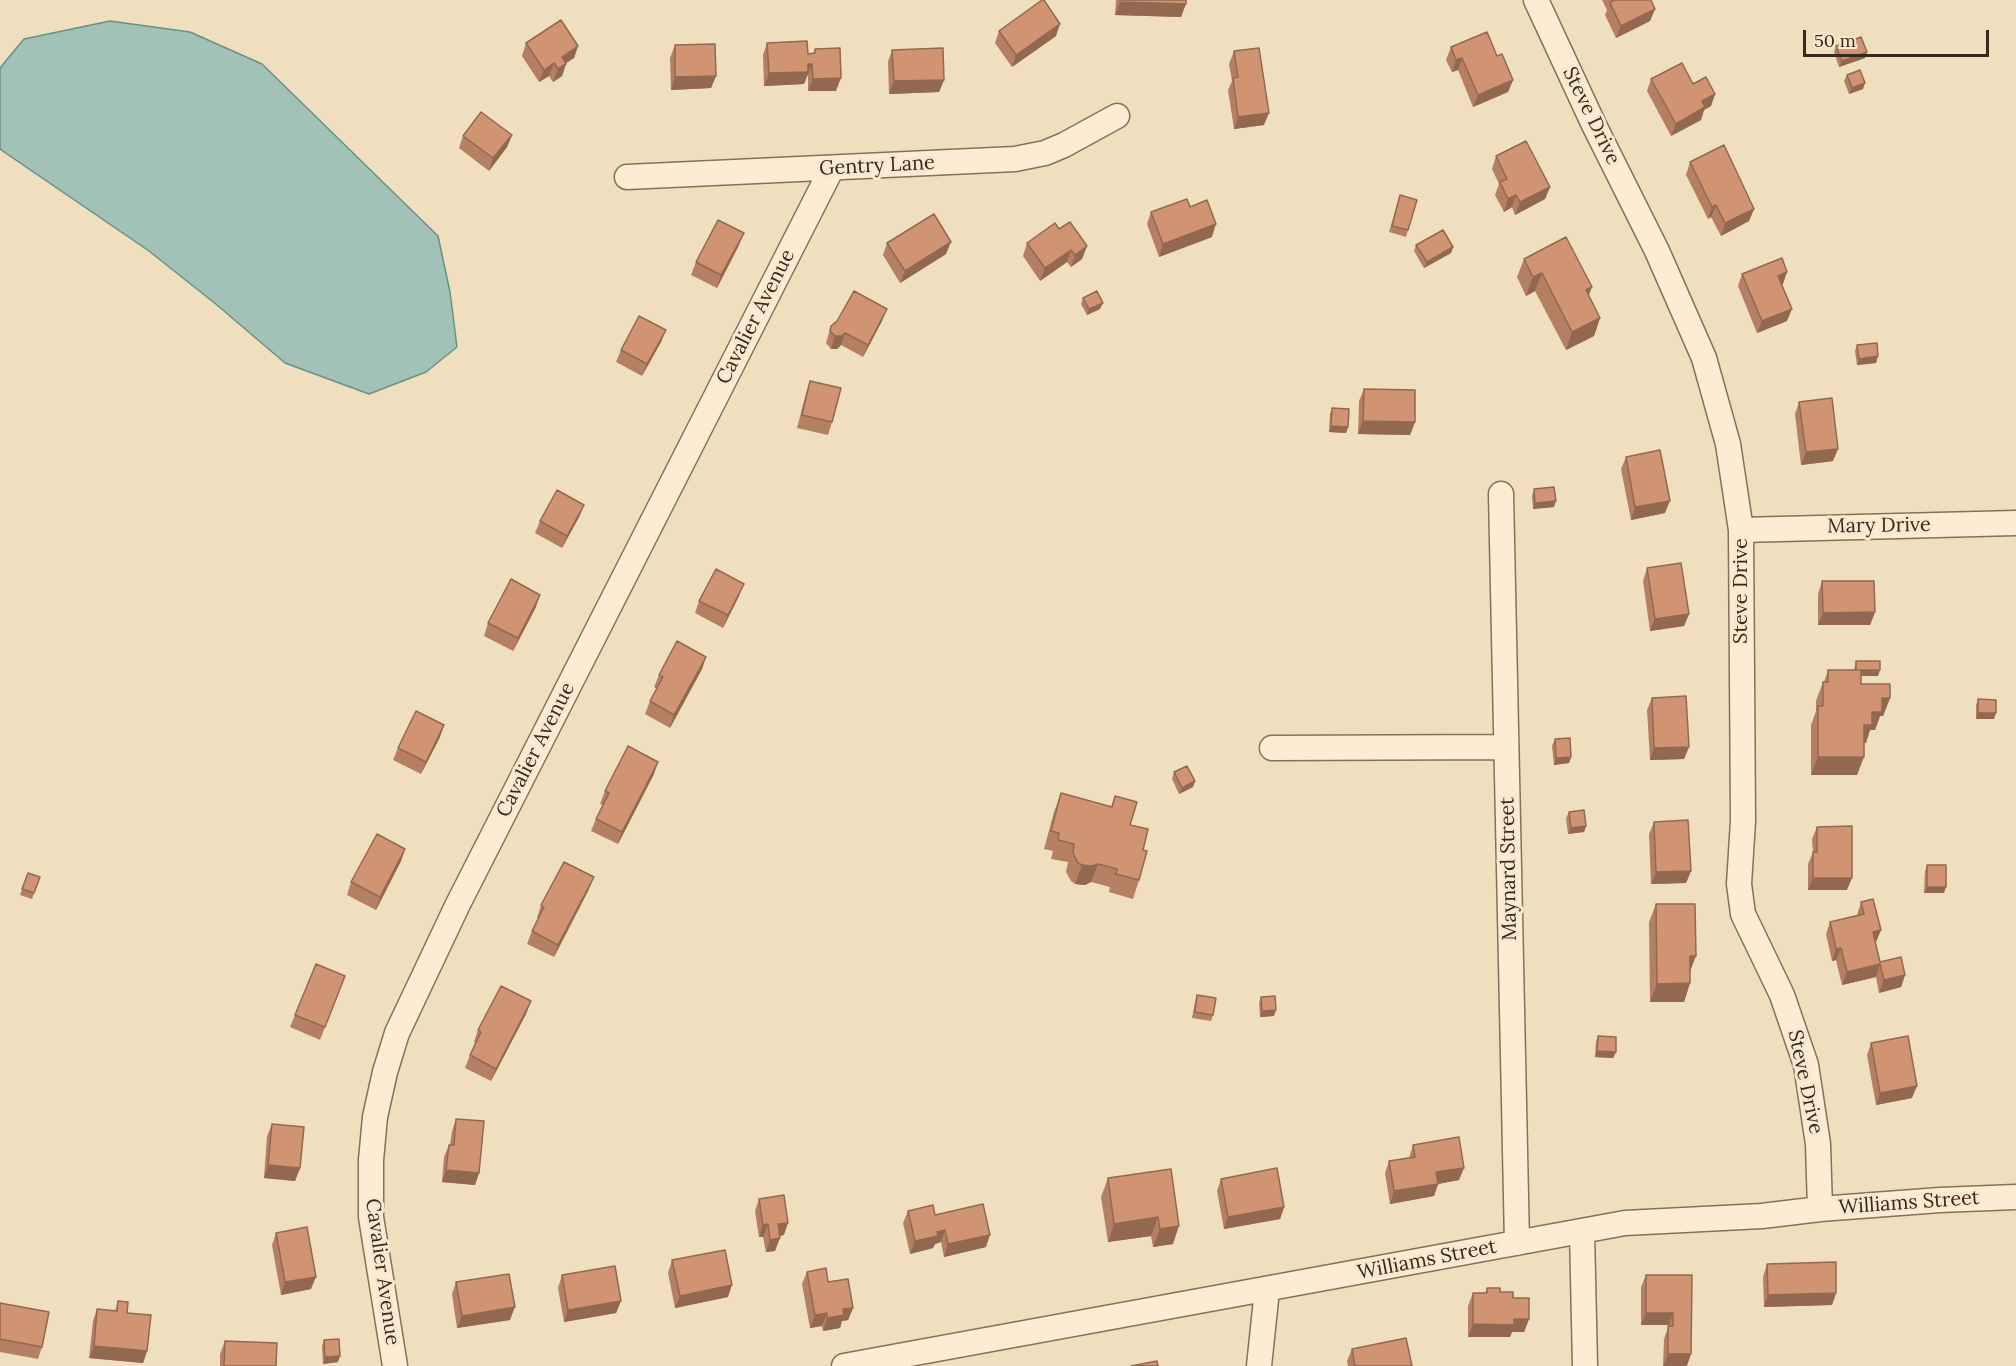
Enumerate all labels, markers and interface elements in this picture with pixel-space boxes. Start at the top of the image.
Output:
scale bar [1806,18,1992,56]
text: 50 m [1814,29,1856,52]
street label: Steve Drive [1557,63,1625,169]
street label: Gentry Lane [819,151,935,181]
street label: Cavalier Avenue [712,246,800,388]
street label: Mary Drive [1827,513,1931,539]
street label: Steve Drive [1729,538,1753,644]
street label: Cavalier Avenue [492,679,580,821]
street label: Maynard Street [1496,797,1522,941]
street label: Steve Drive [1782,1028,1828,1136]
street label: Williams Street [1838,1186,1980,1220]
street label: Cavalier Avenue [360,1197,404,1347]
street label: Williams Street [1355,1235,1499,1285]

